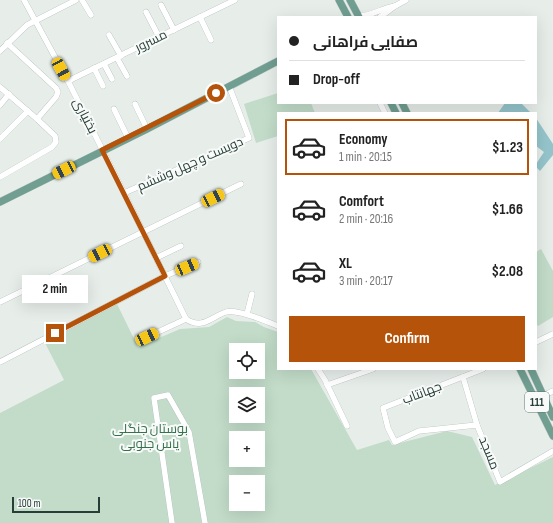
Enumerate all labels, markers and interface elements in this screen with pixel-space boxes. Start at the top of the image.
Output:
street label: مسرور [131,26,170,56]
text: صفایی فراهانی [313,33,418,52]
car [50,56,72,82]
text: Drop-off [313,70,360,89]
route start [207,84,225,102]
street label: بختیاری [69,96,101,136]
icon: car [291,129,327,165]
text: Economy [339,130,388,149]
street label: دویست و چهل وششم [134,133,246,195]
text: $1.23 [492,138,523,157]
text: 1 min · 20:15 [339,149,392,165]
car [51,159,77,181]
car [200,187,226,209]
icon: car [291,191,327,227]
text: Comfort [339,192,384,211]
text: $1.66 [492,200,523,219]
text: 2 min · 20:16 [339,211,393,227]
car [87,242,113,264]
icon: car [291,253,327,289]
text: XL [339,254,352,273]
car [174,257,200,277]
text: $2.08 [491,262,523,281]
text: 3 min · 20:17 [339,273,393,289]
callout: 2 min [22,275,88,303]
text: 2 min [43,281,67,297]
button: Confirm [289,316,525,362]
route end [46,324,64,342]
car [134,326,160,348]
map controls [229,343,265,511]
button: locate [229,343,265,379]
street label: جهانتاب [400,378,444,408]
button: layers [229,387,265,423]
road number: 111 [525,392,549,412]
park label: بوستان جنگلی یاس جنوبی [112,421,188,452]
button: + [229,431,265,467]
street label: مسجد [475,434,503,472]
button: − [229,475,265,511]
scale bar [12,495,100,514]
text: 100 m [18,497,40,510]

